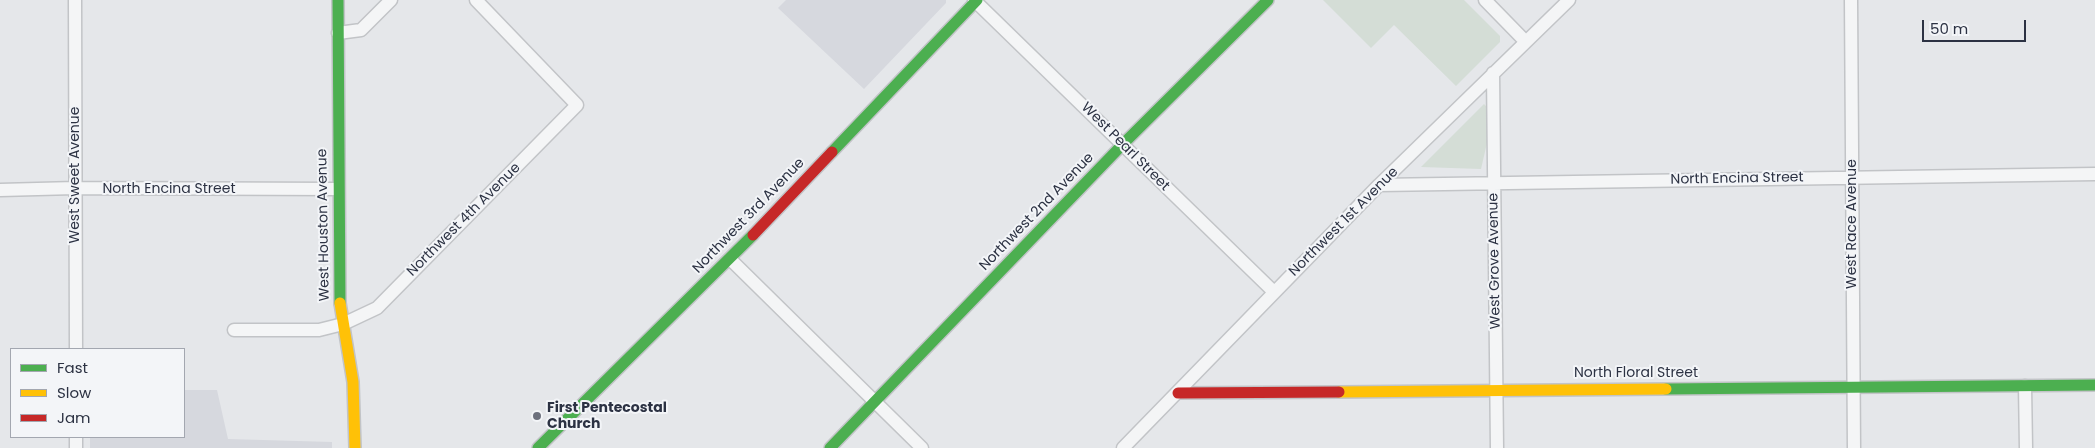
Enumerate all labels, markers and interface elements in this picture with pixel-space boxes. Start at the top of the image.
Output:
scale bar [1925,10,2029,42]
text: 50 m [1930,18,1968,39]
street label: West Pearl Street [1077,99,1173,195]
street label: West Sweet Avenue [67,107,83,243]
street label: West Houston Avenue [314,149,334,301]
street label: Northwest 2nd Avenue [976,150,1098,274]
street label: Northwest 3rd Avenue [690,155,808,277]
street label: West Race Avenue [1844,159,1860,289]
street label: Northwest 4th Avenue [404,160,524,280]
street label: Northwest 1st Avenue [1286,164,1402,280]
street label: North Encina Street [1670,169,1804,189]
street label: North Encina Street [102,181,236,197]
street label: West Grove Avenue [1485,193,1505,329]
legend [10,348,185,438]
text: Fast [57,357,88,378]
street label: North Floral Street [1574,365,1698,381]
text: Slow [57,382,91,403]
place label: First Pentecostal Church [547,400,667,432]
text: Jam [57,407,91,428]
marker: First Pentecostal Church [531,410,543,422]

